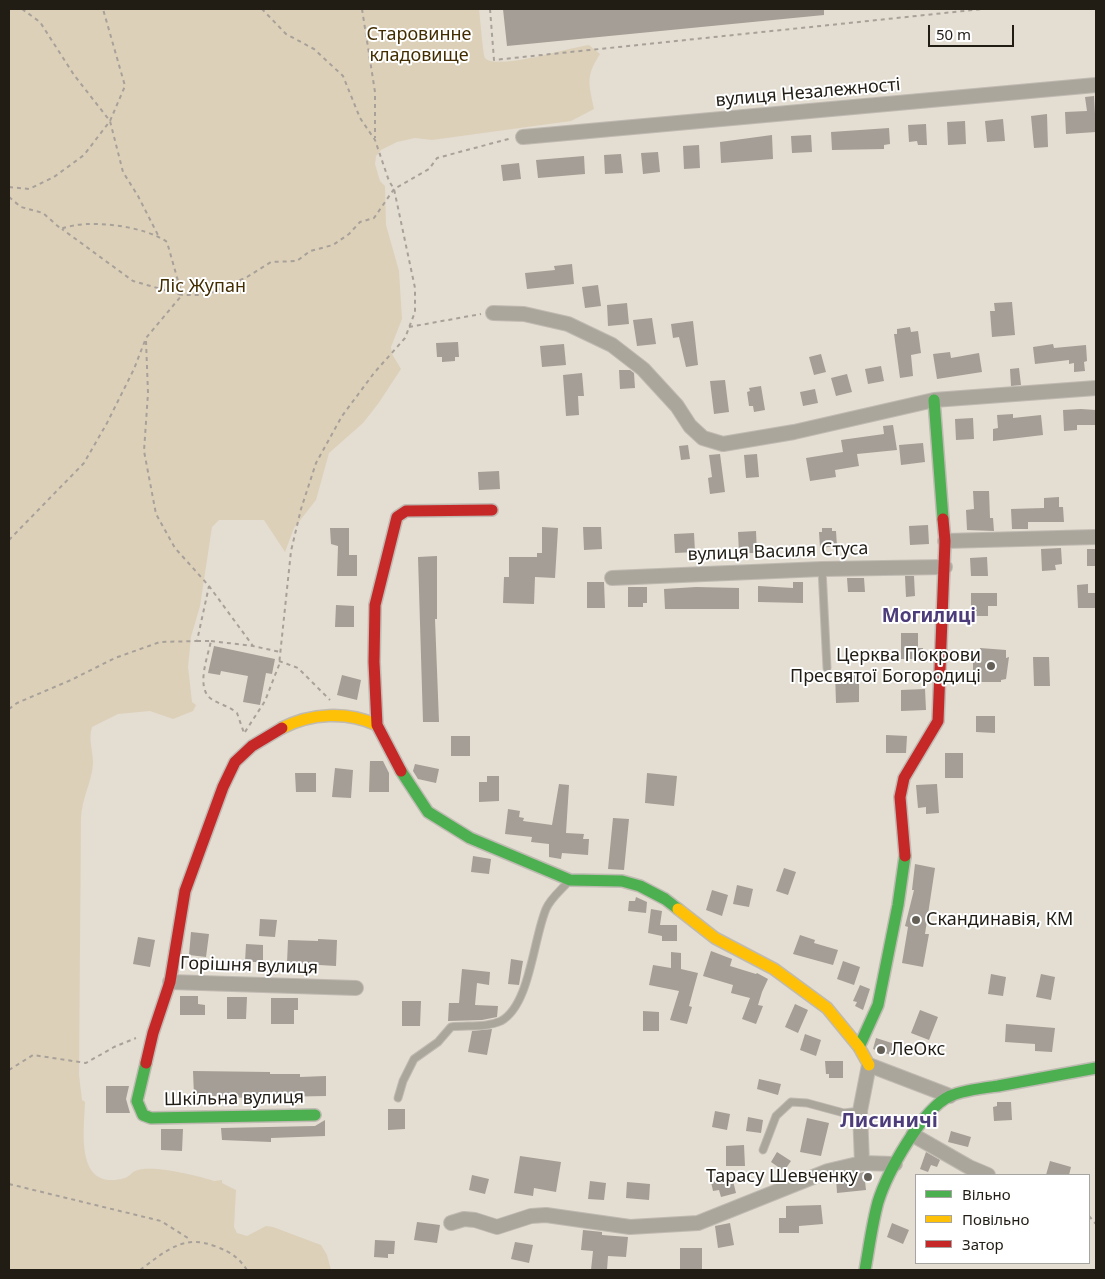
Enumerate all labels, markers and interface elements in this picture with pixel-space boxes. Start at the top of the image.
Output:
scale bar [930,15,1016,47]
park label: Старовинне кладовище [367,24,471,66]
text: 50 m [936,24,971,44]
street label: вулиця Незалежності [715,74,901,112]
park label: Ліс Жупан [158,276,246,298]
street label: вулиця Василя Стуса [687,538,869,566]
district label: Могилиці [882,606,976,628]
place label: Церква Покрови Пресвятої Богородиці [790,645,981,688]
marker: Церква Покрови Пресвятої Богородиці [985,660,997,672]
place label: Скандинавія, КМ [926,909,1073,931]
marker: Скандинавія, КМ [910,914,922,926]
street label: Горішня вулиця [180,953,318,979]
place label: ЛеОкс [891,1039,945,1061]
marker: ЛеОкс [875,1044,887,1056]
street label: Шкільна вулиця [164,1087,304,1111]
district label: Лисиничі [840,1109,938,1133]
place label: Тарасу Шевченку [706,1166,858,1188]
marker: Тарасу Шевченку [862,1171,874,1183]
legend [915,1174,1090,1264]
text: Вільно [962,1184,1011,1204]
text: Повільно [962,1209,1029,1229]
text: Затор [962,1234,1004,1254]

